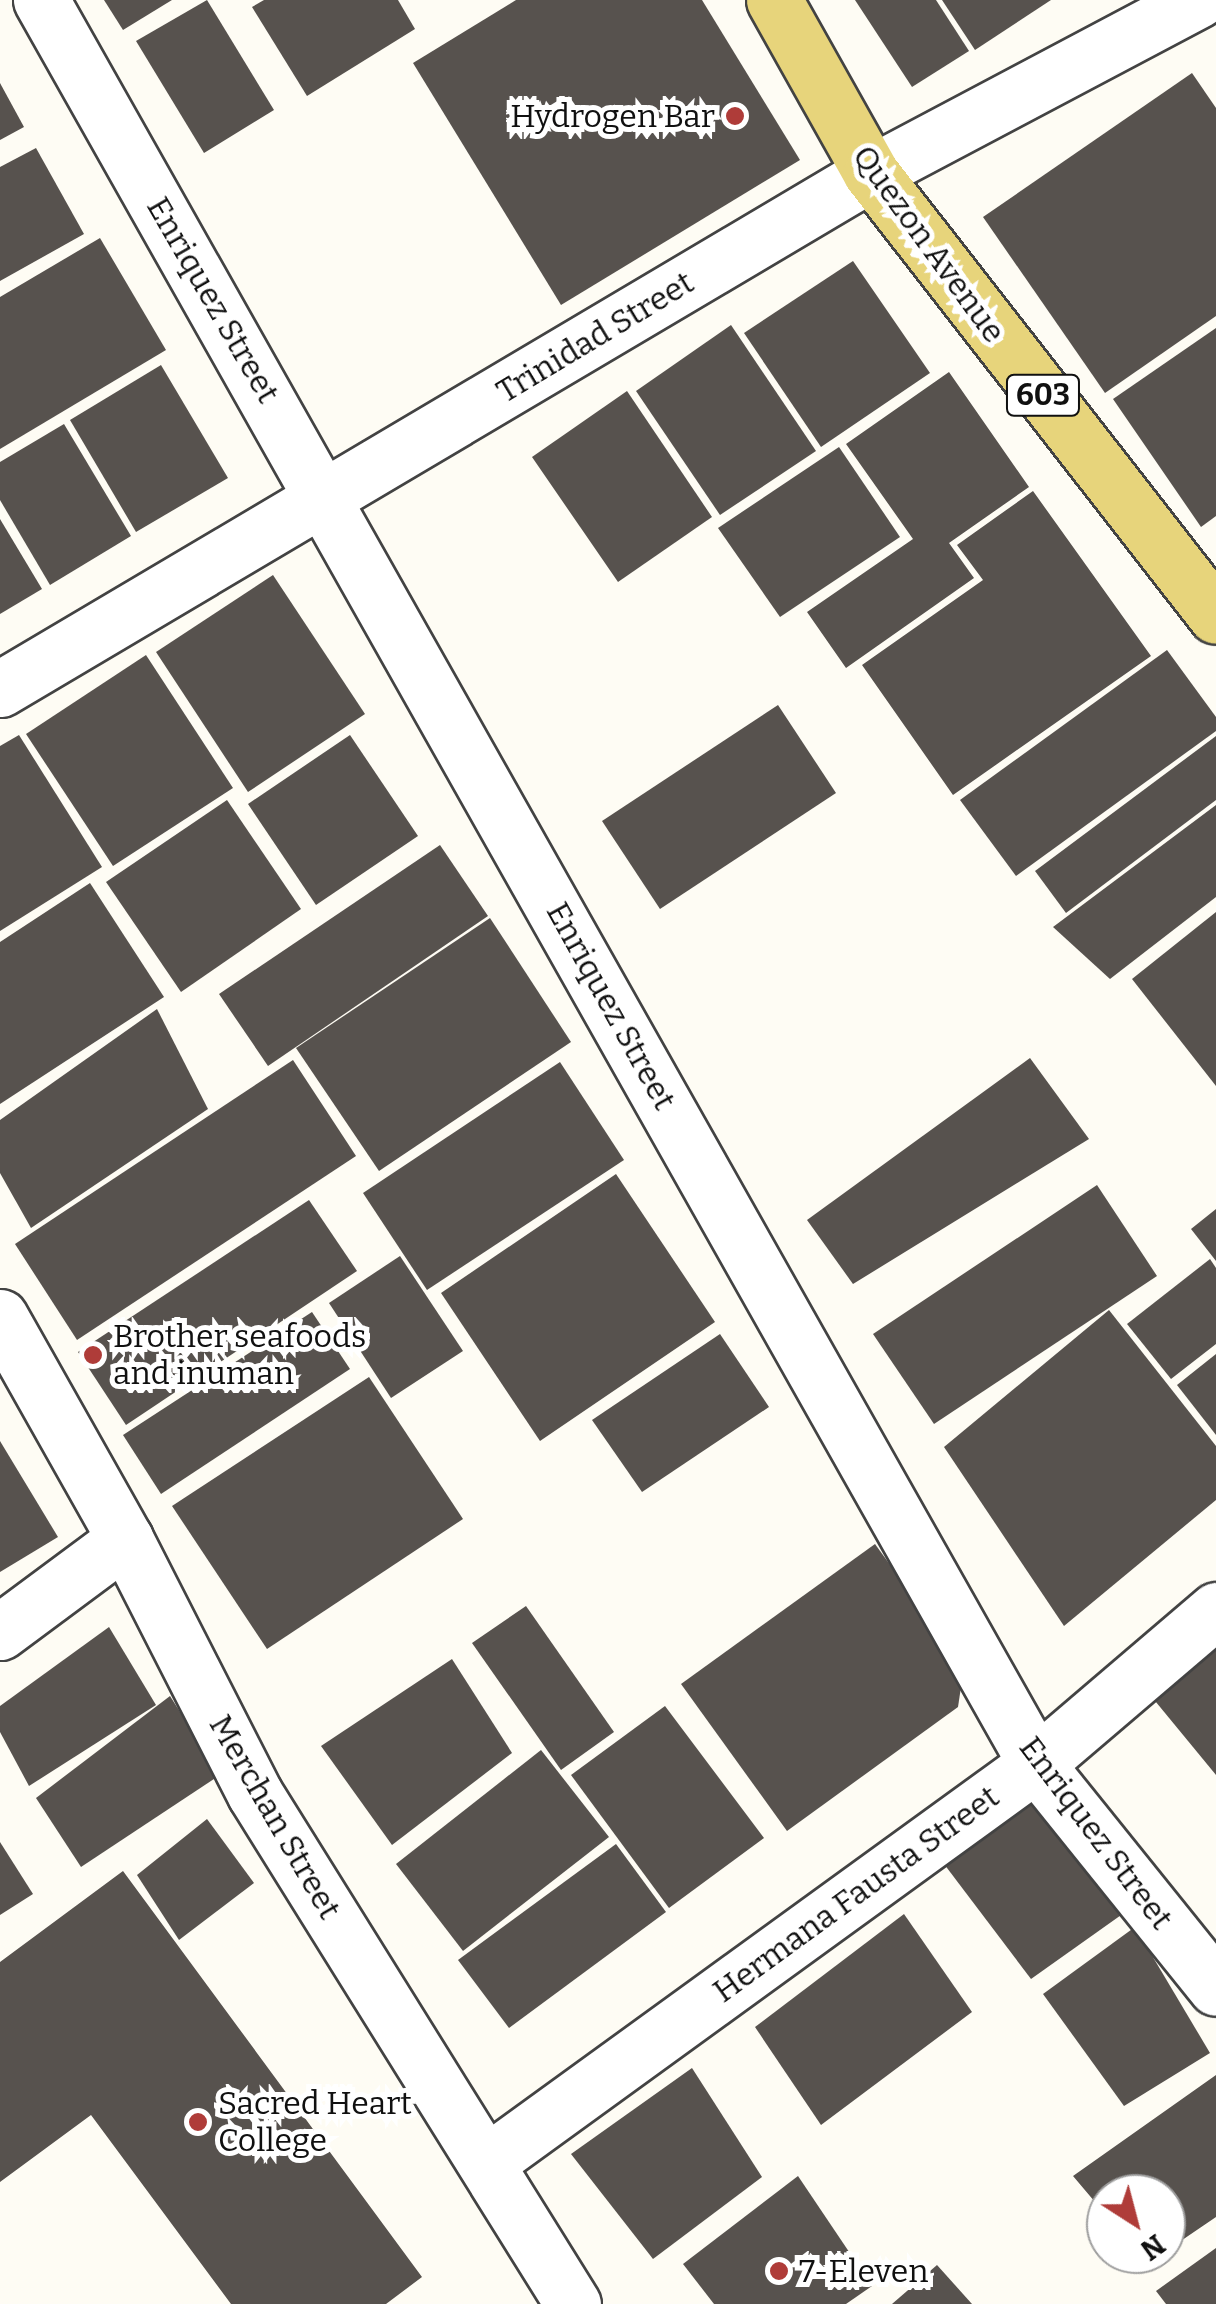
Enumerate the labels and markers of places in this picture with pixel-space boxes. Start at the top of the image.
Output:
place label: Hydrogen Bar [510,97,715,135]
marker: Hydrogen Bar [724,105,746,127]
place label: Brother seafoods and inuman [113,1318,366,1393]
marker: Brother seafoods and inuman [82,1344,104,1366]
place label: Sacred Heart College [218,2085,412,2160]
marker: Sacred Heart College [187,2111,209,2133]
place label: 7-Eleven [799,2252,928,2290]
marker: 7-Eleven [768,2260,790,2282]

